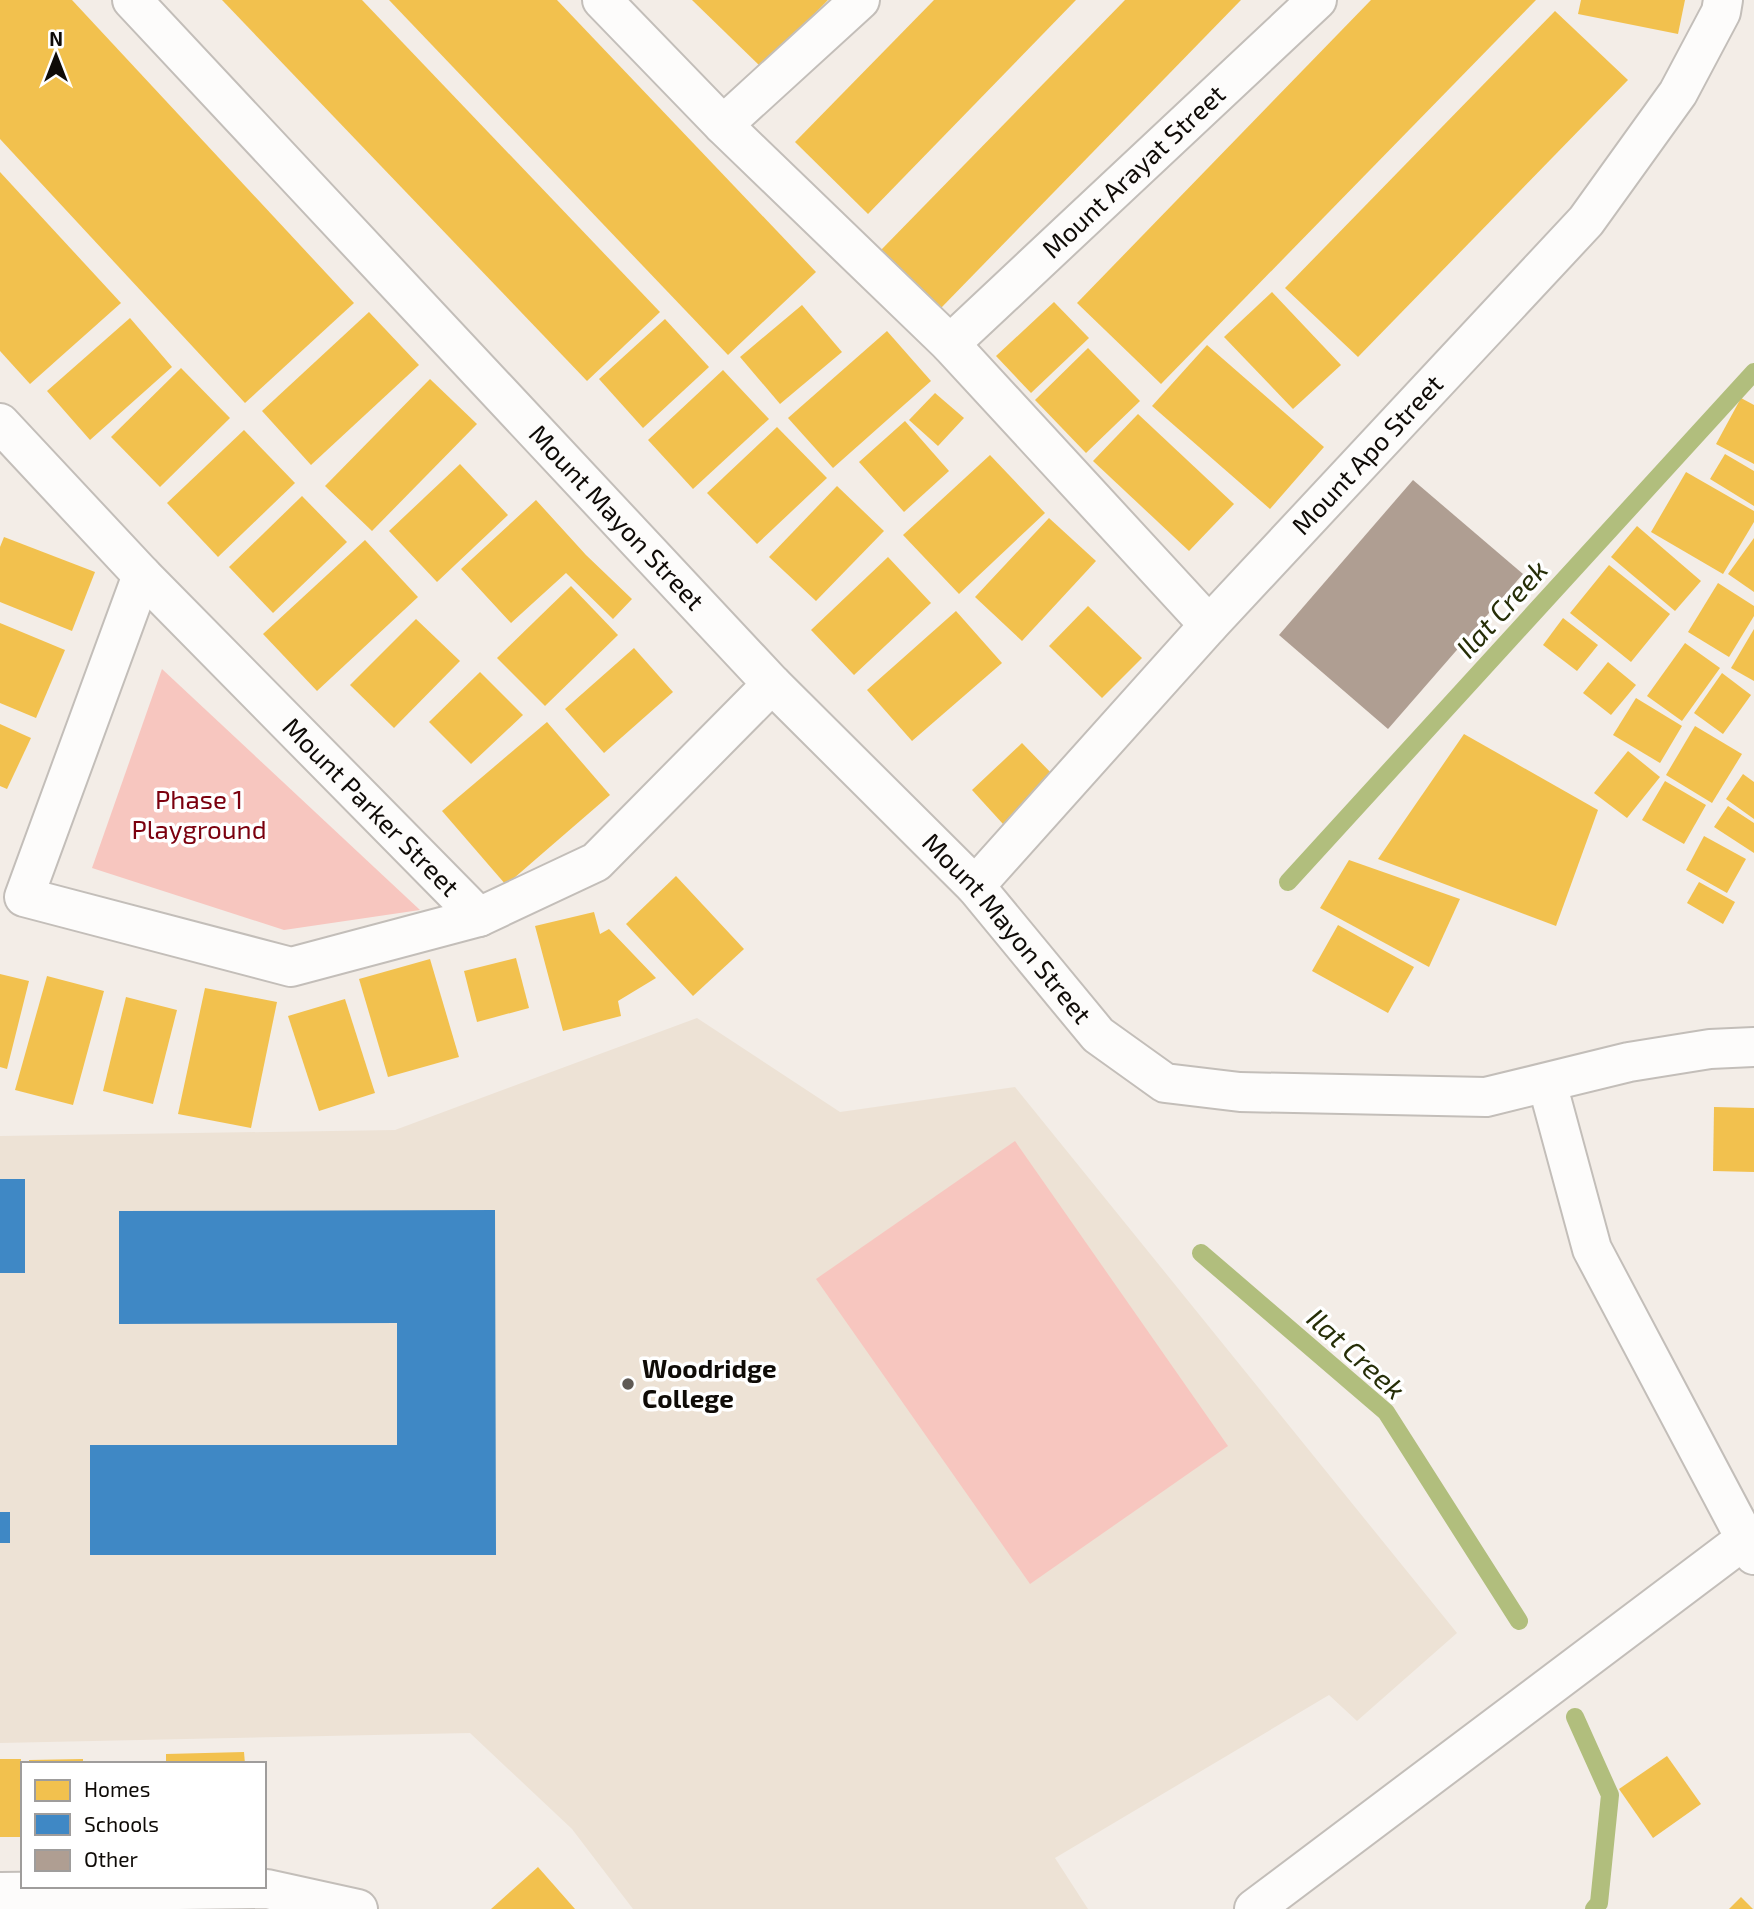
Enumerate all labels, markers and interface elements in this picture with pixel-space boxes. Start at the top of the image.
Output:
north arrow [21,21,91,91]
text: N [49,27,63,50]
street label: Mount Arayat Street [1035,77,1231,264]
street label: Mount Apo Street [1285,368,1448,540]
street label: Mount Mayon Street [524,418,712,616]
water label: Ilat Creek [1449,552,1554,664]
street label: Mount Parker Street [277,710,467,902]
park label: Phase 1 Playground [131,783,267,844]
street label: Mount Mayon Street [917,826,1099,1029]
water label: Ilat Creek [1301,1301,1413,1406]
place label: Woodridge College [642,1352,777,1413]
marker: Woodridge College [620,1376,636,1392]
legend [21,1762,266,1888]
text: Homes [84,1776,150,1801]
text: Schools [84,1811,159,1836]
text: Other [84,1846,139,1871]

